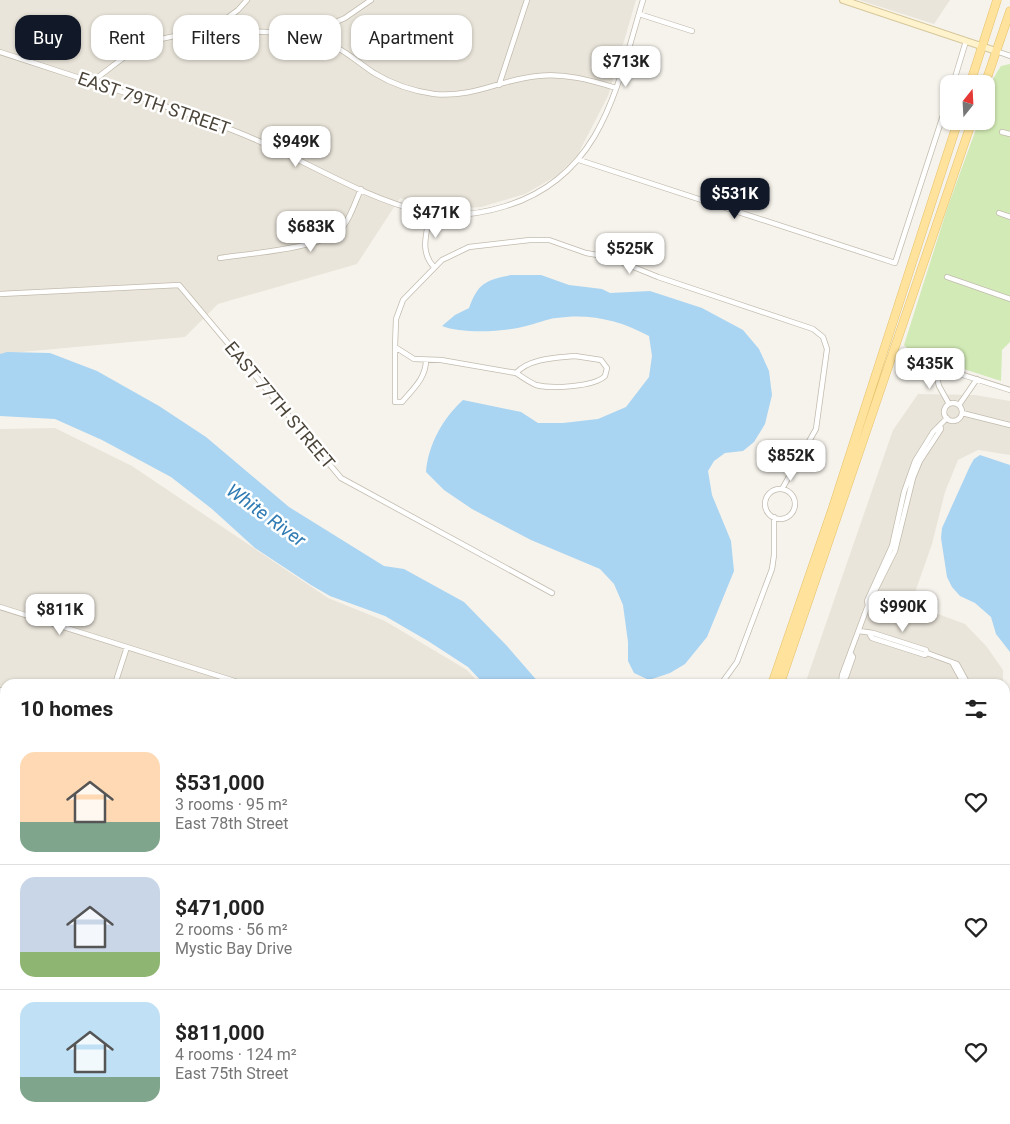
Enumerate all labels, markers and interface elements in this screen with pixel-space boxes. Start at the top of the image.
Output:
chip: Buy [15,15,81,60]
chip: Rent [91,15,163,60]
chip: Filters [173,15,259,60]
chip: New [269,15,341,60]
chip: Apartment [351,15,472,60]
pin: $713K [591,46,661,88]
text: $713K [603,52,649,71]
street label: EAST 79TH STREET [75,67,233,139]
north arrow [940,75,995,130]
map controls [940,75,995,130]
pin: $949K [261,126,331,168]
text: $949K [273,132,319,151]
pin: $531K [700,178,770,220]
text: $531K [712,184,758,203]
pin: $471K [401,196,471,239]
text: $471K [413,203,459,222]
pin: $683K [276,210,346,253]
text: $683K [288,217,334,236]
pin: $525K [595,232,665,275]
text: $525K [607,239,653,258]
street label: EAST 77TH STREET [221,337,340,473]
pin: $435K [895,348,965,390]
text: $435K [907,354,953,373]
pin: $852K [756,440,826,482]
text: $852K [768,446,814,465]
water label: White River [222,479,311,552]
pin: $990K [868,590,938,633]
pin: $811K [25,594,95,636]
text: $990K [880,597,926,616]
text: $811K [37,600,83,619]
icon: filters [962,695,990,723]
text: 10 homes [20,697,113,721]
text: $531,000 [175,771,265,795]
icon: home [60,772,120,832]
icon: heart [962,788,990,816]
text: 3 rooms · 95 m² [175,795,288,814]
text: East 78th Street [175,814,288,833]
text: $471,000 [175,896,265,920]
icon: home [60,897,120,957]
icon: heart [962,913,990,941]
text: 2 rooms · 56 m² [175,920,288,939]
text: Mystic Bay Drive [175,939,292,958]
text: $811,000 [175,1021,265,1045]
icon: home [60,1022,120,1082]
icon: heart [962,1038,990,1066]
text: 4 rooms · 124 m² [175,1045,297,1064]
text: East 75th Street [175,1064,288,1083]

